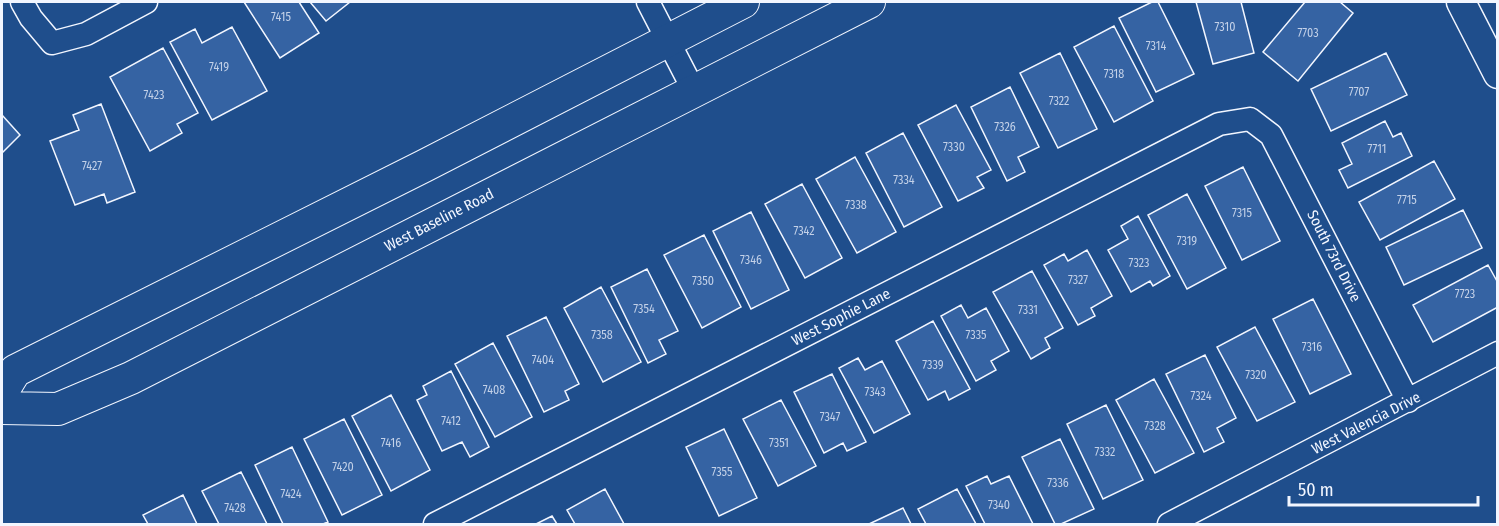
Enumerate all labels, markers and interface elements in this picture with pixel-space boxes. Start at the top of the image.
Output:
house number: 7415 [271,10,291,24]
house number: 7310 [1215,20,1235,34]
house number: 7703 [1297,26,1319,40]
house number: 7314 [1146,39,1166,53]
house number: 7419 [209,60,229,74]
house number: 7318 [1104,67,1124,81]
house number: 7707 [1349,85,1369,99]
house number: 7423 [144,88,164,102]
house number: 7322 [1049,94,1069,108]
house number: 7326 [994,120,1016,134]
house number: 7330 [943,140,965,154]
house number: 7711 [1368,142,1386,156]
house number: 7427 [82,159,102,173]
house number: 7334 [893,173,915,187]
street label: West Baseline Road [381,185,497,255]
house number: 7715 [1397,193,1417,207]
house number: 7338 [845,198,867,212]
house number: 7315 [1232,206,1253,220]
street label: South 73rd Drive [1303,207,1365,305]
house number: 7342 [793,224,815,238]
house number: 7319 [1177,234,1197,248]
house number: 7346 [740,253,762,267]
house number: 7323 [1129,256,1149,270]
house number: 7327 [1068,273,1088,287]
house number: 7350 [692,274,714,288]
street label: West Sophie Lane [789,284,893,350]
house number: 7723 [1455,287,1475,301]
house number: 7354 [633,302,655,316]
house number: 7331 [1018,303,1038,317]
house number: 7358 [591,328,613,342]
house number: 7335 [965,328,987,342]
house number: 7316 [1302,340,1322,354]
house number: 7404 [532,353,554,367]
house number: 7339 [922,358,944,372]
house number: 7320 [1245,368,1267,382]
house number: 7408 [483,383,505,397]
house number: 7343 [864,385,886,399]
street label: West Valencia Drive [1309,388,1423,458]
house number: 7324 [1191,389,1212,403]
house number: 7347 [820,410,840,424]
house number: 7412 [441,414,461,428]
house number: 7328 [1144,419,1166,433]
house number: 7416 [381,436,401,450]
house number: 7351 [769,436,789,450]
house number: 7332 [1095,445,1115,459]
house number: 7420 [332,460,354,474]
house number: 7355 [711,465,733,479]
scale bar [1289,469,1478,507]
house number: 7336 [1047,476,1069,490]
text: 50 m [1298,479,1334,501]
house number: 7424 [281,487,302,501]
house number: 7340 [988,498,1010,512]
house number: 7428 [224,501,246,515]

